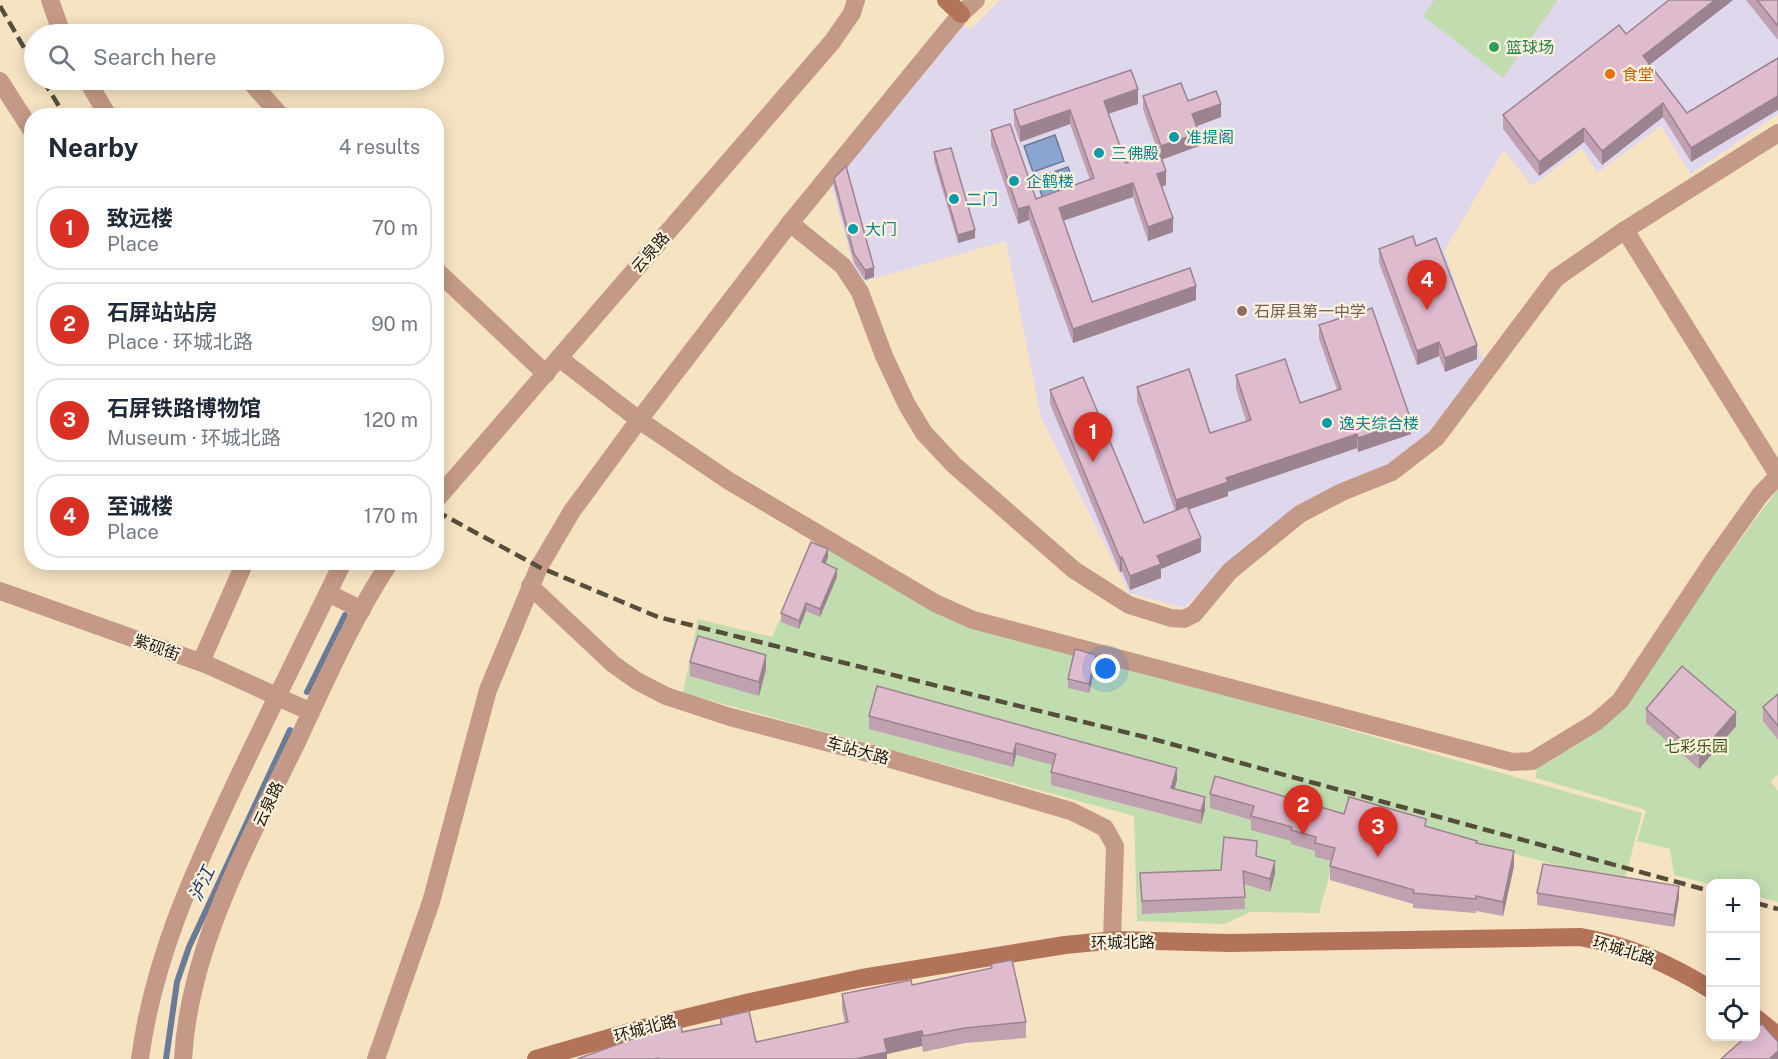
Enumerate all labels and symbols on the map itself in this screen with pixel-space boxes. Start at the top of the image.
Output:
place label: 篮球场 [1506,38,1554,57]
marker: 篮球场 [1487,40,1501,54]
place label: 食堂 [1622,65,1654,84]
marker: 食堂 [1603,67,1617,81]
place label: 准提阁 [1186,128,1234,147]
marker: 准提阁 [1167,130,1181,144]
place label: 三佛殿 [1111,144,1159,163]
marker: 三佛殿 [1092,146,1106,160]
place label: 企鹤楼 [1026,172,1074,191]
marker: 企鹤楼 [1007,174,1021,188]
place label: 二门 [966,190,998,209]
marker: 二门 [947,192,961,206]
place label: 大门 [865,220,897,239]
marker: 大门 [846,222,860,236]
street label: 云泉路 [627,228,673,277]
pin: 4 [1408,260,1446,310]
place label: 石屏县第一中学 [1254,302,1366,321]
marker: 石屏县第一中学 [1235,304,1249,318]
pin: 1 [1074,412,1112,462]
place label: 逸夫综合楼 [1339,414,1419,433]
marker: 逸夫综合楼 [1320,416,1334,430]
street label: 紫砚街 [131,630,183,665]
your location [1091,654,1120,683]
street label: 车站大路 [824,733,891,768]
park label: 七彩乐园 [1664,737,1728,756]
street label: 云泉路 [250,778,287,830]
pin: 2 [1284,786,1322,835]
pin: 3 [1358,808,1398,857]
water label: 泸江 [184,861,220,905]
street label: 环城北路 [1091,932,1155,953]
street label: 环城北路 [1590,932,1657,969]
street label: 环城北路 [612,1011,679,1046]

